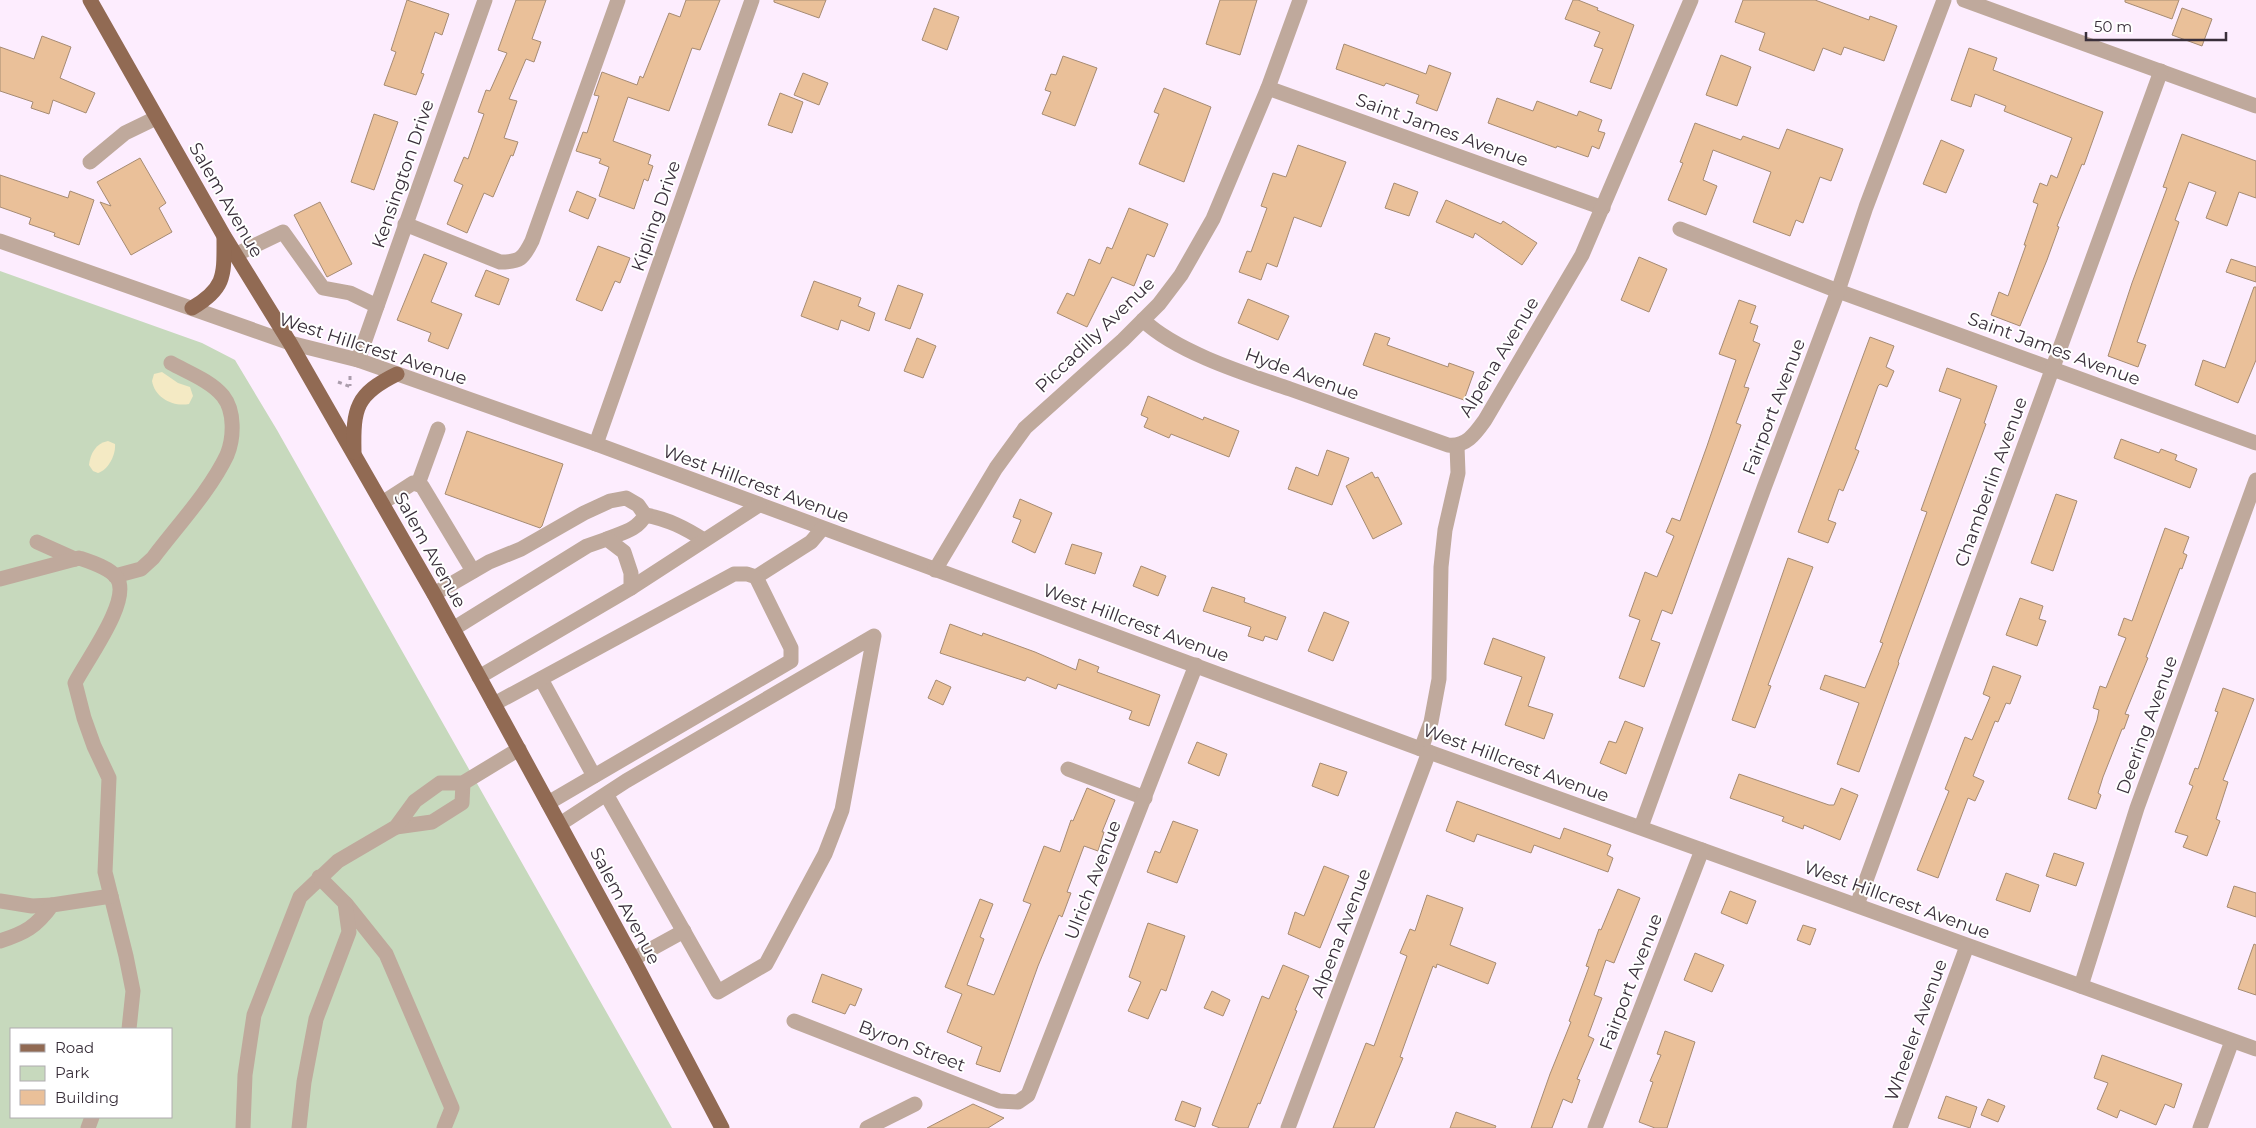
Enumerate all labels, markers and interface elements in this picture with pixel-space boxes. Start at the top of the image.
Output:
scale bar [2086,10,2226,42]
text: 50 m [2094,17,2132,36]
street label: Saint James Avenue [1353,89,1531,171]
street label: Kensington Drive [367,97,439,251]
street label: Salem Avenue [184,139,268,262]
street label: Kipling Drive [627,158,685,274]
street label: Piccadilly Avenue [1031,272,1159,398]
street label: Alpena Avenue [1454,293,1544,421]
street label: West Hillcrest Avenue [276,308,470,390]
street label: Saint James Avenue [1965,308,2143,390]
street label: Fairport Avenue [1738,335,1810,478]
street label: Hyde Avenue [1242,343,1362,405]
street label: Chamberlin Avenue [1950,394,2032,570]
street label: West Hillcrest Avenue [660,440,852,528]
street label: Salem Avenue [389,488,471,612]
street label: West Hillcrest Avenue [1040,579,1232,667]
street label: Deering Avenue [2112,653,2182,797]
street label: West Hillcrest Avenue [1420,719,1612,807]
street label: Ulrich Avenue [1060,817,1126,943]
street label: Salem Avenue [585,844,665,968]
street label: West Hillcrest Avenue [1801,856,1993,944]
street label: Alpena Avenue [1306,865,1376,1001]
street label: Fairport Avenue [1595,910,1667,1053]
street label: Wheeler Avenue [1880,956,1952,1104]
street label: Byron Street [855,1015,969,1077]
legend [10,1028,172,1118]
text: Road [55,1038,94,1057]
text: Park [55,1063,89,1082]
text: Building [55,1088,119,1107]

